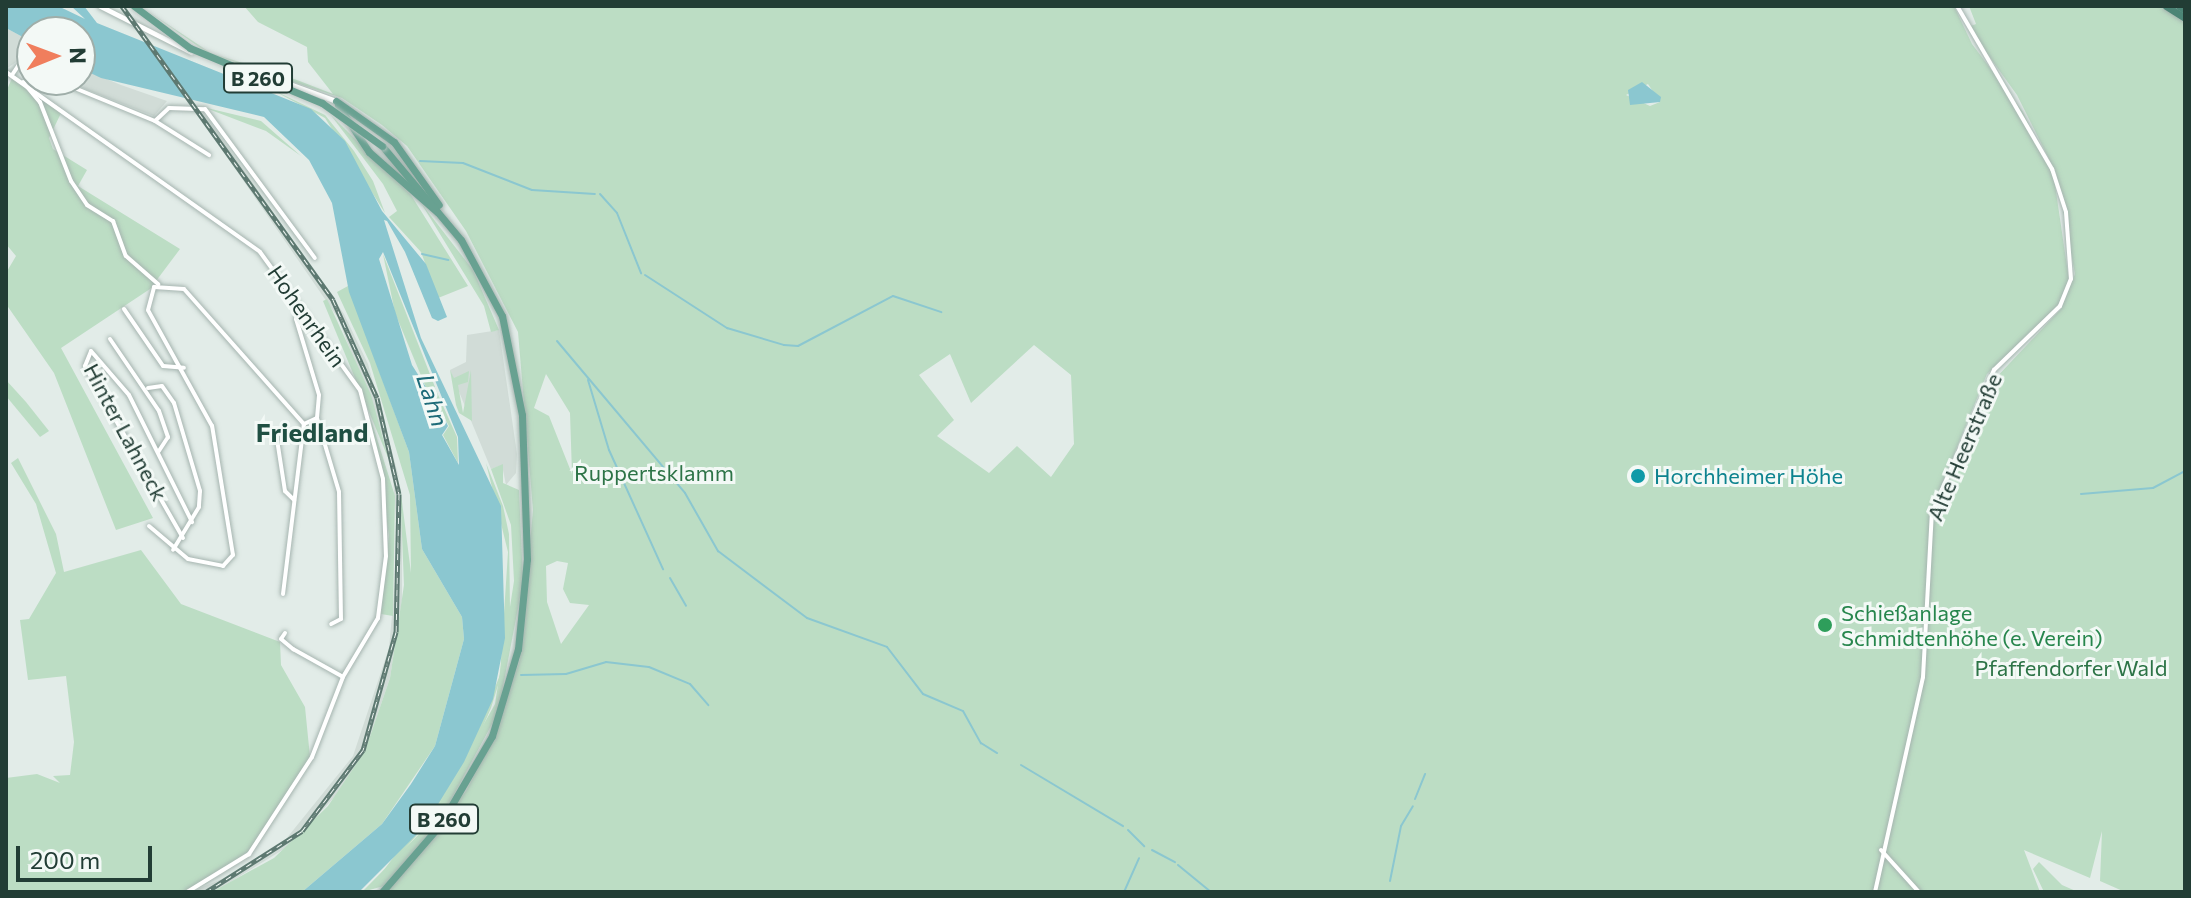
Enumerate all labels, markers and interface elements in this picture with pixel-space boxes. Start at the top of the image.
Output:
north arrow [16,16,96,96]
text: N [65,47,92,64]
road number: B 260 [222,62,294,94]
street label: Hohenrhein [262,260,352,372]
street label: Hinter Lahneck [79,359,173,505]
street label: Alte Heerstraße [1921,369,2007,525]
water label: Lahn [411,370,455,430]
district label: Friedland [256,416,368,448]
park label: Ruppertsklamm [574,460,734,486]
place label: Horchheimer Höhe [1654,463,1843,489]
marker: Horchheimer Höhe [1629,467,1647,485]
place label: Schießanlage Schmidtenhöhe (e. Verein) [1841,599,2103,650]
marker: Schießanlage Schmidtenhöhe (e. Verein) [1816,616,1834,634]
park label: Pfaffendorfer Wald [1975,655,2167,681]
road number: B 260 [408,803,480,835]
scale bar [20,830,156,880]
text: 200 m [30,845,100,874]

